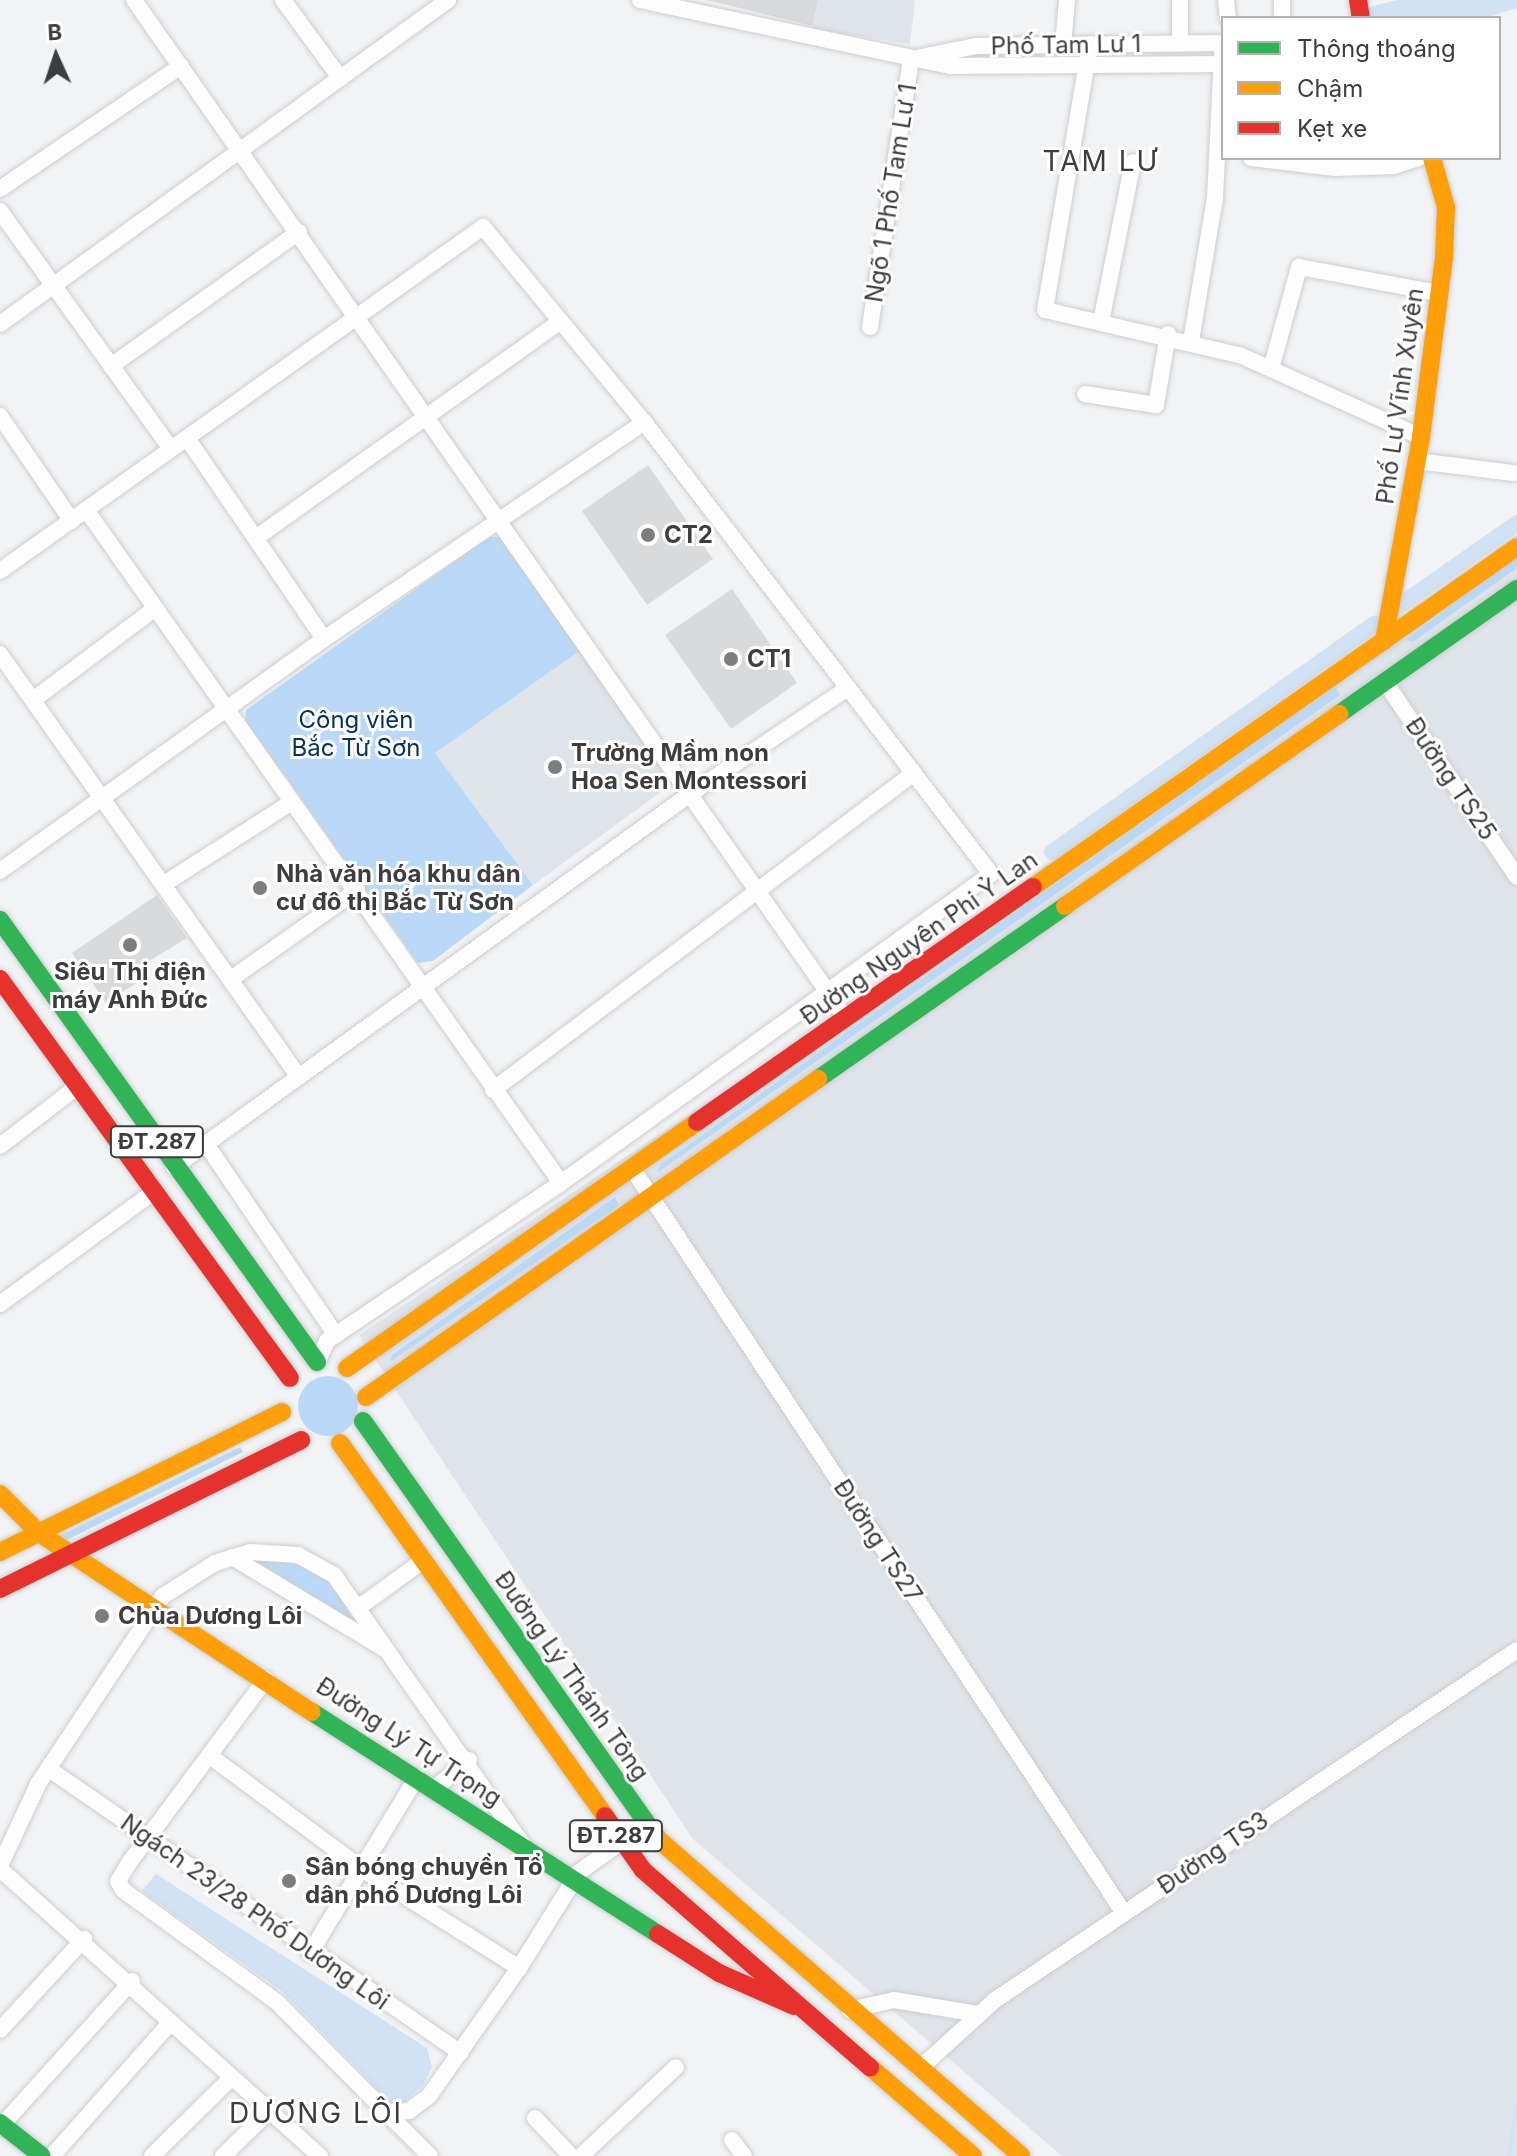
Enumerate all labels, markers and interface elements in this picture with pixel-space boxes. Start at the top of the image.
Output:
north arrow [16,16,96,96]
legend [1221,16,1501,160]
text: B [47,19,63,45]
street label: Phố Tam Lư 1 [990,29,1142,61]
text: Thông thoáng [1297,34,1456,63]
text: Chậm [1297,74,1363,103]
street label: Ngõ 1 Phố Tam Lư 1 [859,82,923,304]
text: Kẹt xe [1297,114,1367,143]
district label: TAM LƯ [1043,144,1159,178]
street label: Phố Lư Vĩnh Xuyên [1371,286,1429,506]
place label: CT2 [664,521,713,549]
marker: CT2 [639,526,657,544]
place label: CT1 [747,645,791,673]
marker: CT1 [722,650,740,668]
park label: Công viên Bắc Từ Sơn [292,706,420,762]
street label: Đường TS25 [1400,712,1502,846]
place label: Trường Mầm non Hoa Sen Montessori [571,739,807,795]
marker: Trường Mầm non Hoa Sen Montessori [546,758,564,776]
street label: Đường Nguyên Phi Ỷ Lan [795,845,1043,1031]
place label: Nhà văn hóa khu dân cư đô thị Bắc Từ Sơn [276,860,521,916]
marker: Nhà văn hóa khu dân cư đô thị Bắc Từ Sơn [251,879,269,897]
marker: Siêu Thị điện máy Anh Đức [121,936,139,954]
place label: Siêu Thị điện máy Anh Đức [52,958,208,1014]
road number: ĐT.287 [109,1124,205,1160]
street label: Đường TS27 [828,1474,928,1608]
street label: Đường Lý Thánh Tông [489,1566,655,1786]
place label: Chùa Dương Lôi [118,1602,302,1630]
marker: Chùa Dương Lôi [93,1607,111,1625]
street label: Đường Lý Tự Trọng [311,1671,507,1813]
street label: Đường TS3 [1152,1806,1274,1900]
street label: Ngách 23/28 Phố Dương Lôi [115,1808,395,2016]
road number: ĐT.287 [568,1818,664,1854]
place label: Sân bóng chuyền Tổ dân phố Dương Lôi [305,1853,543,1909]
marker: Sân bóng chuyền Tổ dân phố Dương Lôi [280,1872,298,1890]
district label: DƯƠNG LÔI [229,2096,403,2130]

